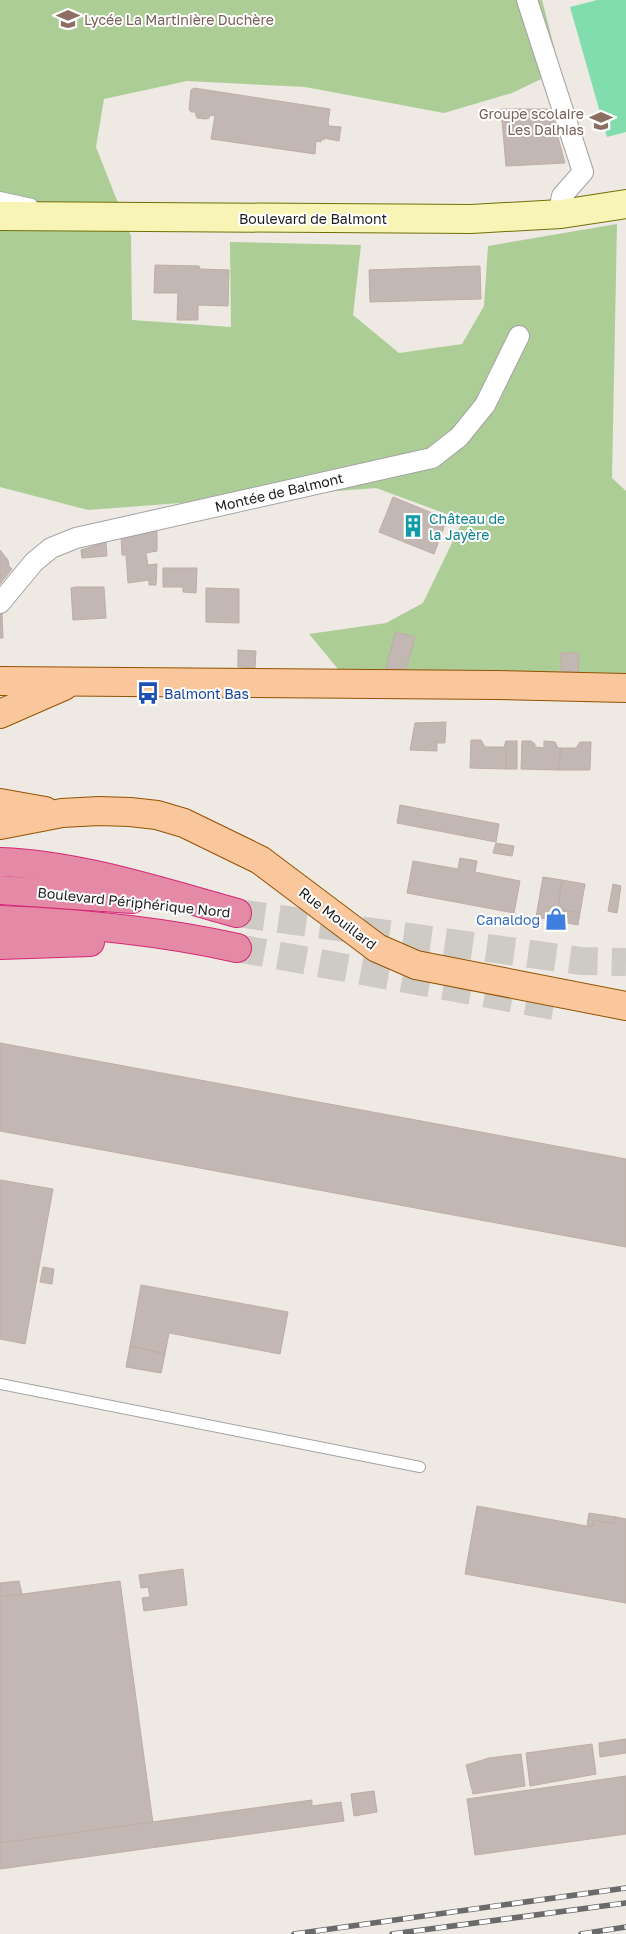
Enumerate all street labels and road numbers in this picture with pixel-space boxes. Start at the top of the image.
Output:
street label: Boulevard de Balmont [239,210,387,227]
street label: Montée de Balmont [213,469,345,515]
street label: Boulevard Périphérique Nord [37,883,231,921]
street label: Rue Mouillard [296,883,380,953]

